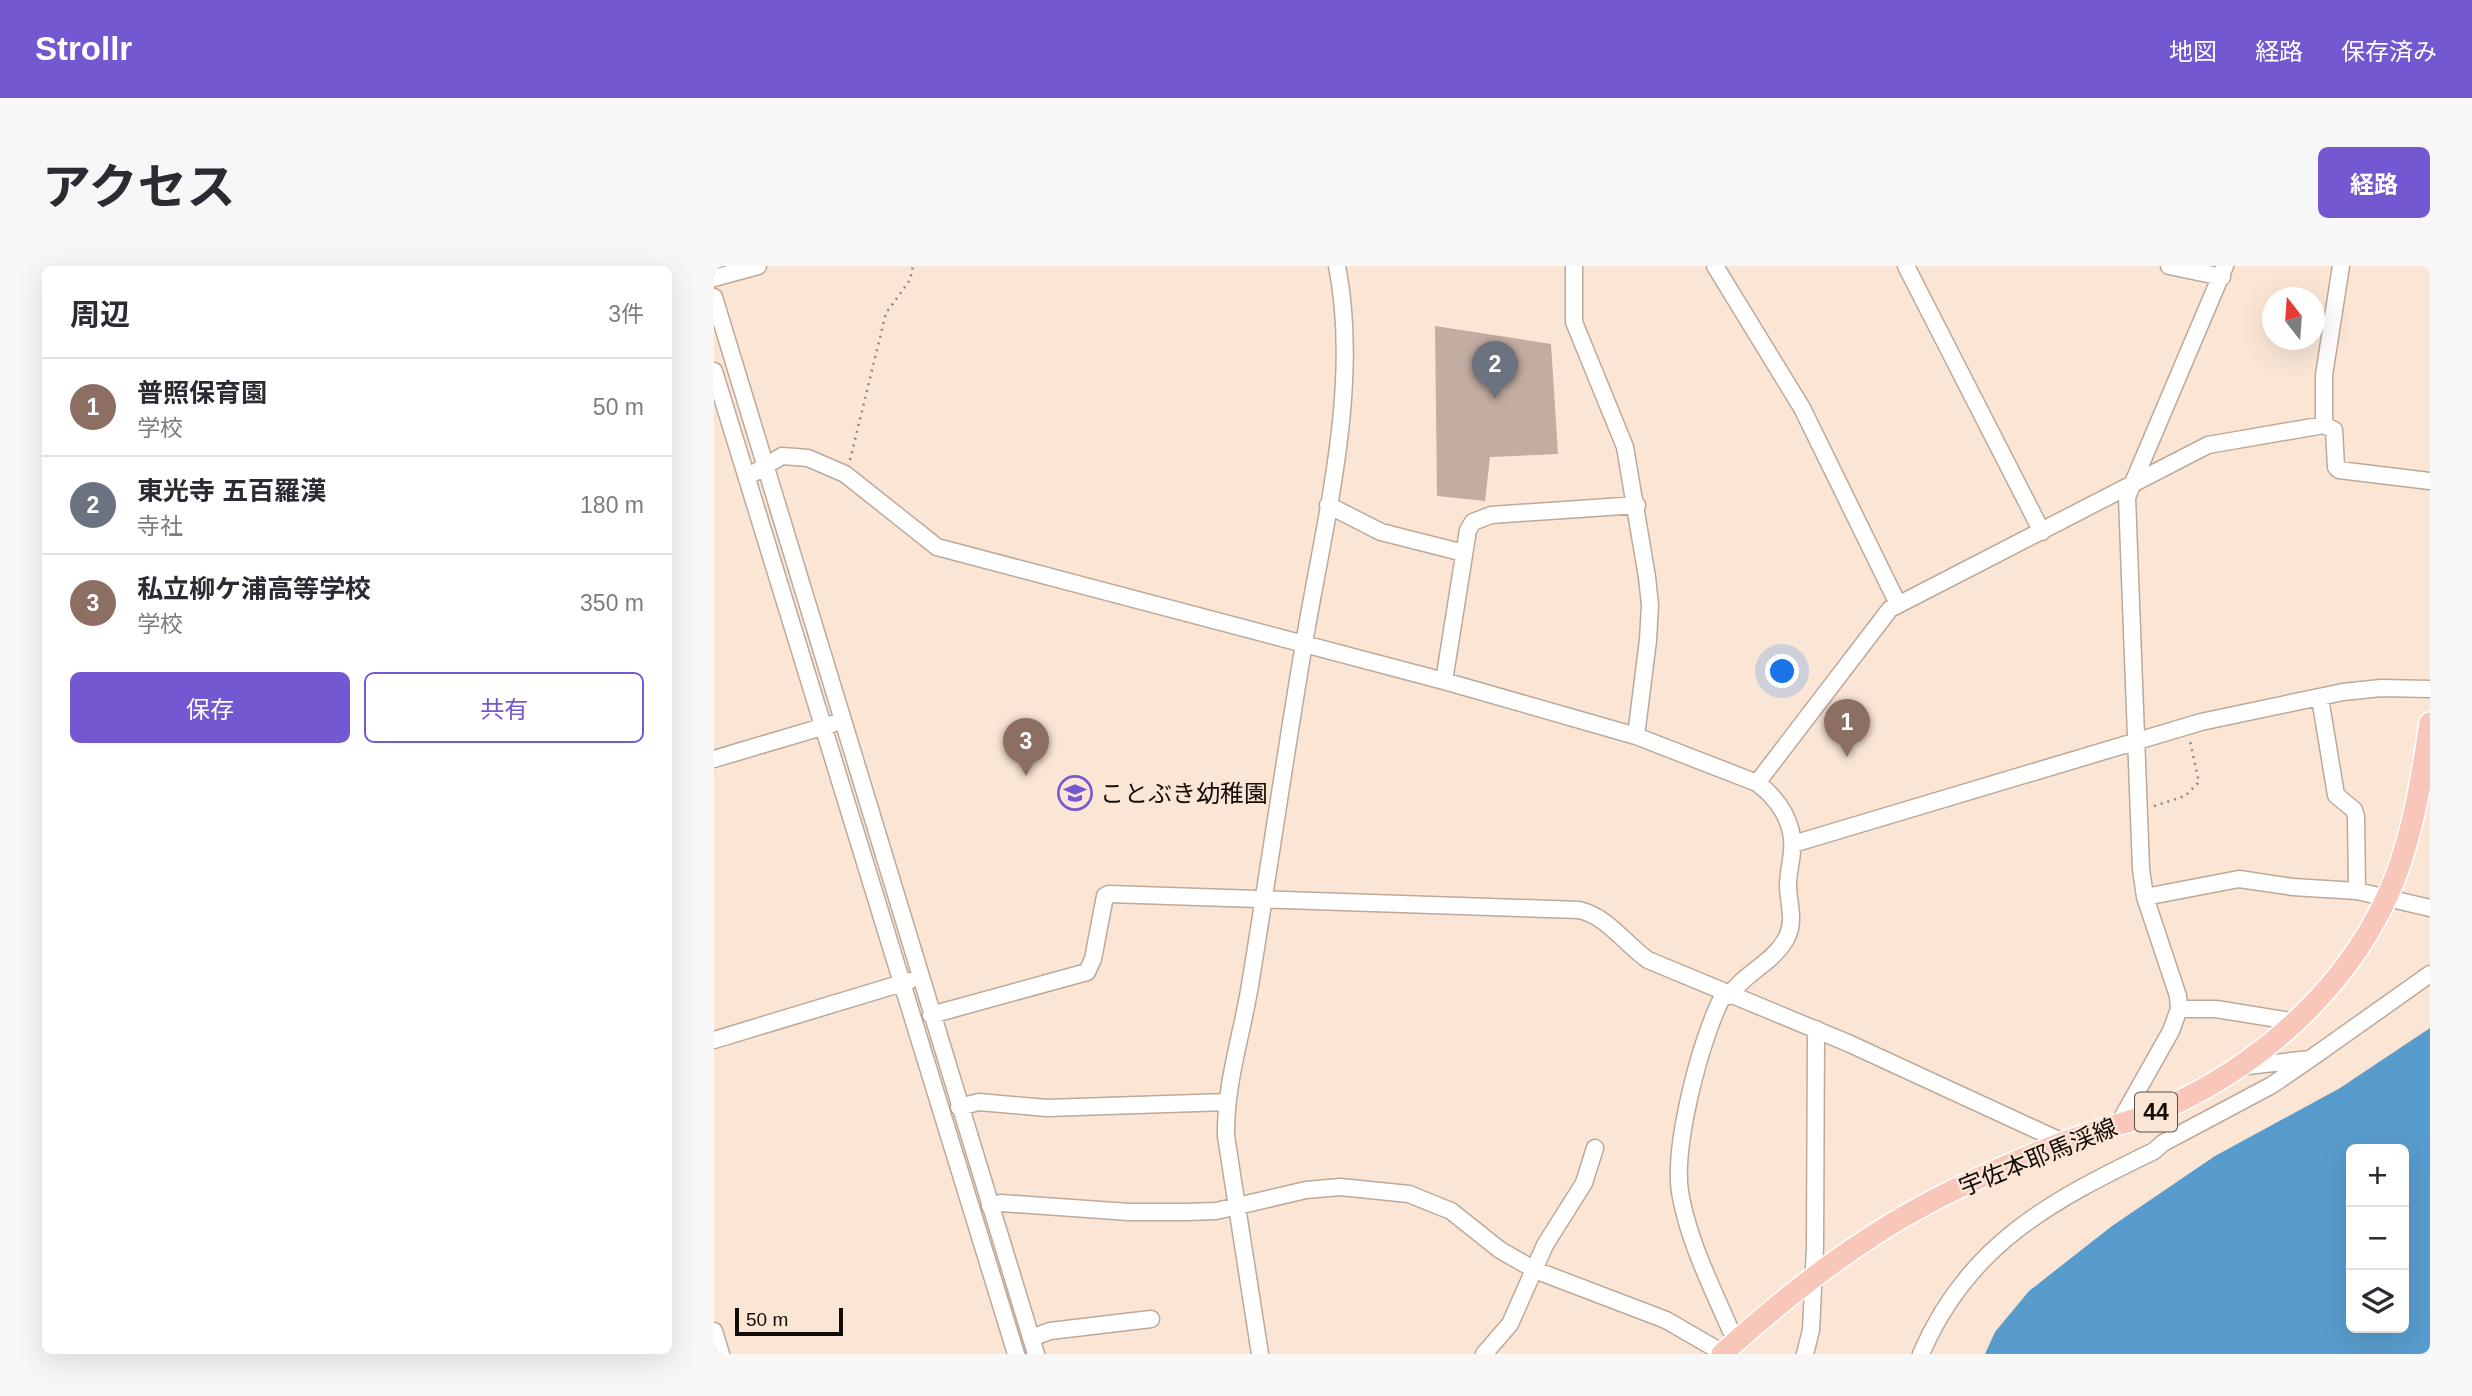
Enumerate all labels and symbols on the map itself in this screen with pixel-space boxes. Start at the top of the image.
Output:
north arrow [2262,287,2325,350]
pin: 2 [1472,341,1518,399]
your location [1765,654,1799,688]
pin: 1 [1824,699,1870,757]
pin: 3 [1003,718,1049,776]
school or university icon: ことぶき幼稚園 [1056,774,1094,812]
place label: ことぶき幼稚園 [1100,780,1268,807]
road number: 44 [2135,1092,2177,1132]
street label: 宇佐本耶馬渓線 [1955,1113,2121,1201]
scale bar [735,1305,844,1337]

